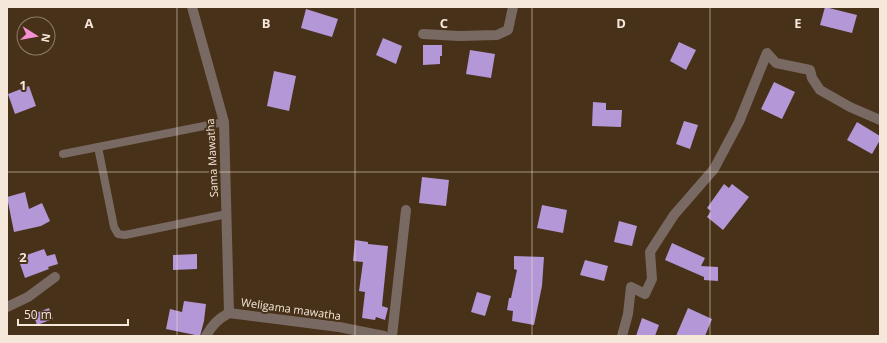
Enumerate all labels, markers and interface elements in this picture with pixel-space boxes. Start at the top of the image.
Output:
text: A [85,14,94,32]
text: B [262,14,271,32]
text: C [440,14,448,32]
text: D [616,14,626,32]
text: E [794,14,802,32]
north arrow [16,16,56,56]
text: N [38,32,55,44]
text: 1 [19,76,27,94]
street label: Sama Mawatha [202,118,221,198]
text: 2 [19,248,27,266]
street label: Weligama mawatha [240,294,342,323]
scale bar [18,301,128,327]
text: 50 m [24,306,52,323]

